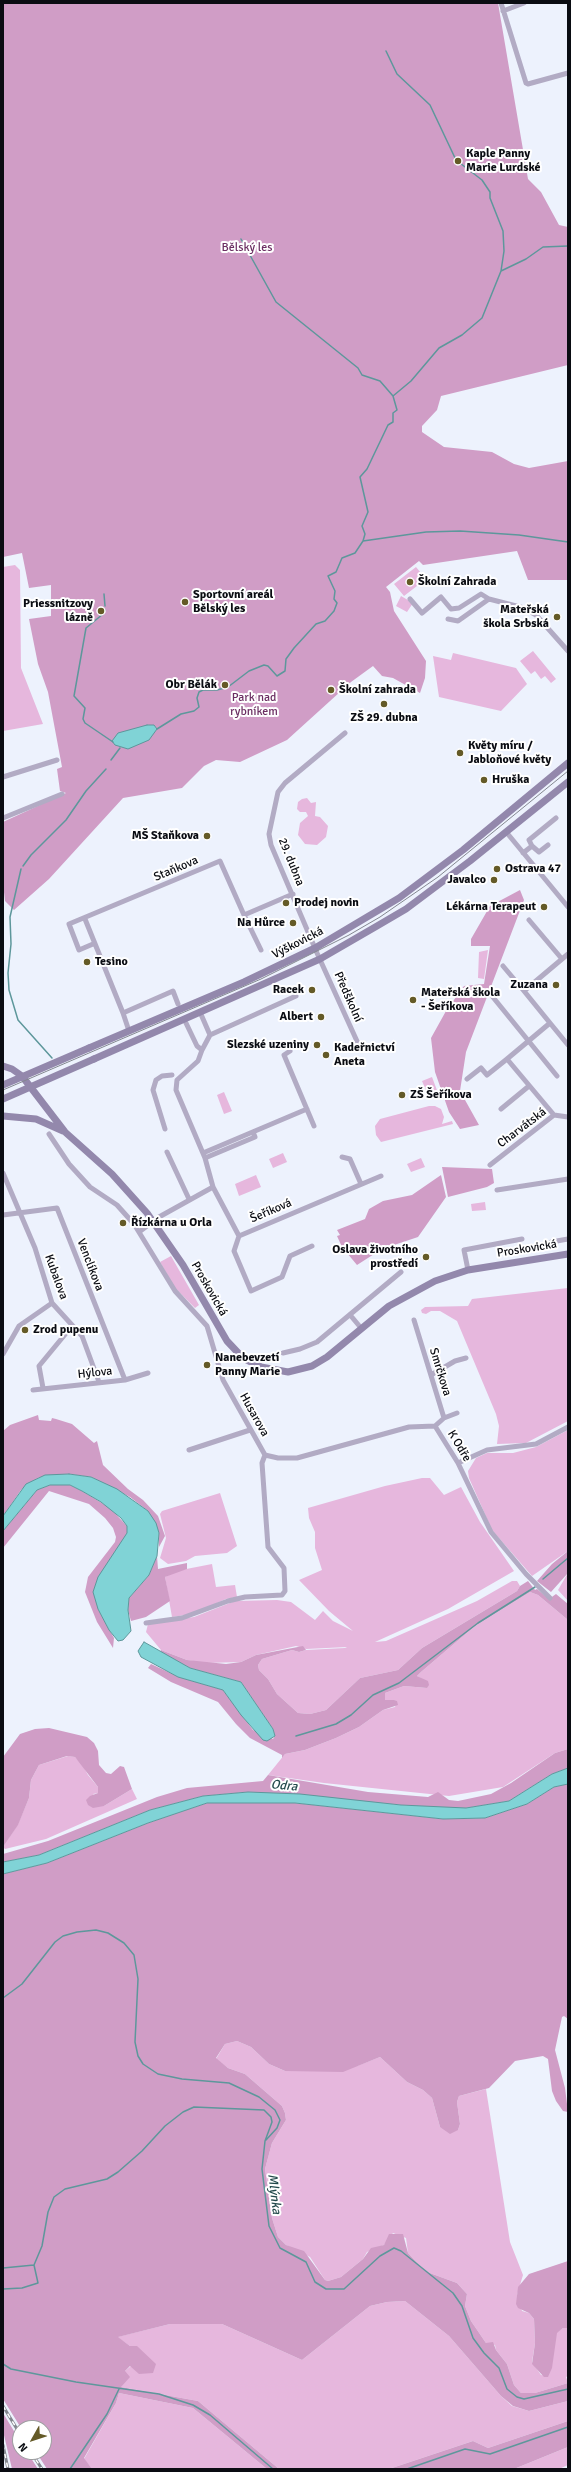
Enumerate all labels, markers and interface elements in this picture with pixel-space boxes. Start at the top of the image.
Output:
place label: Kaple Panny Marie Lurdské [466,147,541,175]
marker: Kaple Panny Marie Lurdské [453,156,463,166]
park label: Bělský les [222,241,272,255]
place label: Školní Zahrada [418,575,496,589]
marker: Školní Zahrada [405,577,415,587]
place label: Sportovní areál Bělský les [193,588,273,616]
place label: Priessnitzovy lázně [23,597,93,625]
marker: Sportovní areál Bělský les [180,597,190,607]
place label: Mateřská škola Srbská [483,603,549,631]
marker: Priessnitzovy lázně [96,606,106,616]
marker: Mateřská škola Srbská [552,612,562,622]
place label: Obr Bělák [166,678,217,692]
marker: Obr Bělák [220,680,230,690]
place label: Školní zahrada [339,683,416,697]
marker: Školní zahrada [326,685,336,695]
park label: Park nad rybníkem [230,691,278,719]
marker: ZŠ 29. dubna [379,699,389,709]
place label: ZŠ 29. dubna [350,711,418,725]
place label: Květy míru / Jabloňové květy [468,739,551,767]
marker: Květy míru / Jabloňové květy [455,748,465,758]
place label: Hruška [492,773,529,787]
marker: Hruška [479,775,489,785]
place label: MŠ Staňkova [132,829,199,843]
marker: MŠ Staňkova [202,831,212,841]
street label: 29. dubna [275,836,307,888]
street label: Staňkova [152,853,200,885]
place label: Ostrava 47 [505,862,561,876]
marker: Ostrava 47 [492,864,502,874]
place label: Javalco [447,873,486,887]
marker: Javalco [489,875,499,885]
place label: Prodej novin [294,896,359,910]
marker: Prodej novin [281,898,291,908]
place label: Lékárna Terapeut [446,900,536,914]
marker: Lékárna Terapeut [539,902,549,912]
place label: Na Hůrce [237,916,285,930]
marker: Na Hůrce [288,918,298,928]
street label: Výškovická [270,924,326,962]
place label: Tesino [95,955,128,969]
marker: Tesino [82,957,92,967]
street label: Předškolní [330,970,366,1024]
place label: Zuzana [510,978,548,992]
marker: Zuzana [551,980,561,990]
place label: Racek [273,983,304,997]
marker: Racek [307,985,317,995]
place label: Mateřská škola - Šeříkova [421,986,500,1014]
marker: Mateřská škola - Šeříkova [408,995,418,1005]
place label: Albert [280,1010,313,1024]
marker: Albert [316,1012,326,1022]
place label: Slezské uzeniny [227,1038,309,1052]
marker: Slezské uzeniny [312,1040,322,1050]
place label: Kadeřnictví Aneta [334,1041,395,1069]
marker: Kadeřnictví Aneta [321,1050,331,1060]
place label: ZŠ Šeříkova [410,1088,472,1102]
marker: ZŠ Šeříkova [397,1090,407,1100]
street label: Charvátská [495,1105,549,1151]
street label: Šeříková [248,1196,294,1226]
place label: Řízkárna u Orla [131,1216,212,1230]
marker: Řízkárna u Orla [118,1218,128,1228]
street label: Venclíkova [73,1237,107,1293]
street label: Proskovická [496,1237,558,1261]
place label: Oslava životního prostředí [332,1243,418,1271]
street label: Kubalova [41,1252,71,1302]
marker: Oslava životního prostředí [421,1252,431,1262]
street label: Proskovická [188,1259,230,1319]
place label: Zrod pupenu [33,1323,98,1337]
marker: Zrod pupenu [20,1325,30,1335]
street label: Smrčkova [426,1346,454,1398]
place label: Nanebevzetí Panny Marie [215,1351,280,1379]
marker: Nanebevzetí Panny Marie [202,1360,212,1370]
street label: Hýlova [77,1364,113,1382]
street label: Husarova [236,1391,272,1439]
street label: K Odře [444,1428,474,1464]
water label: Odra [270,1777,298,1795]
water label: Mlýnka [264,2173,284,2215]
north arrow [12,2420,52,2460]
text: N [16,2440,31,2454]

